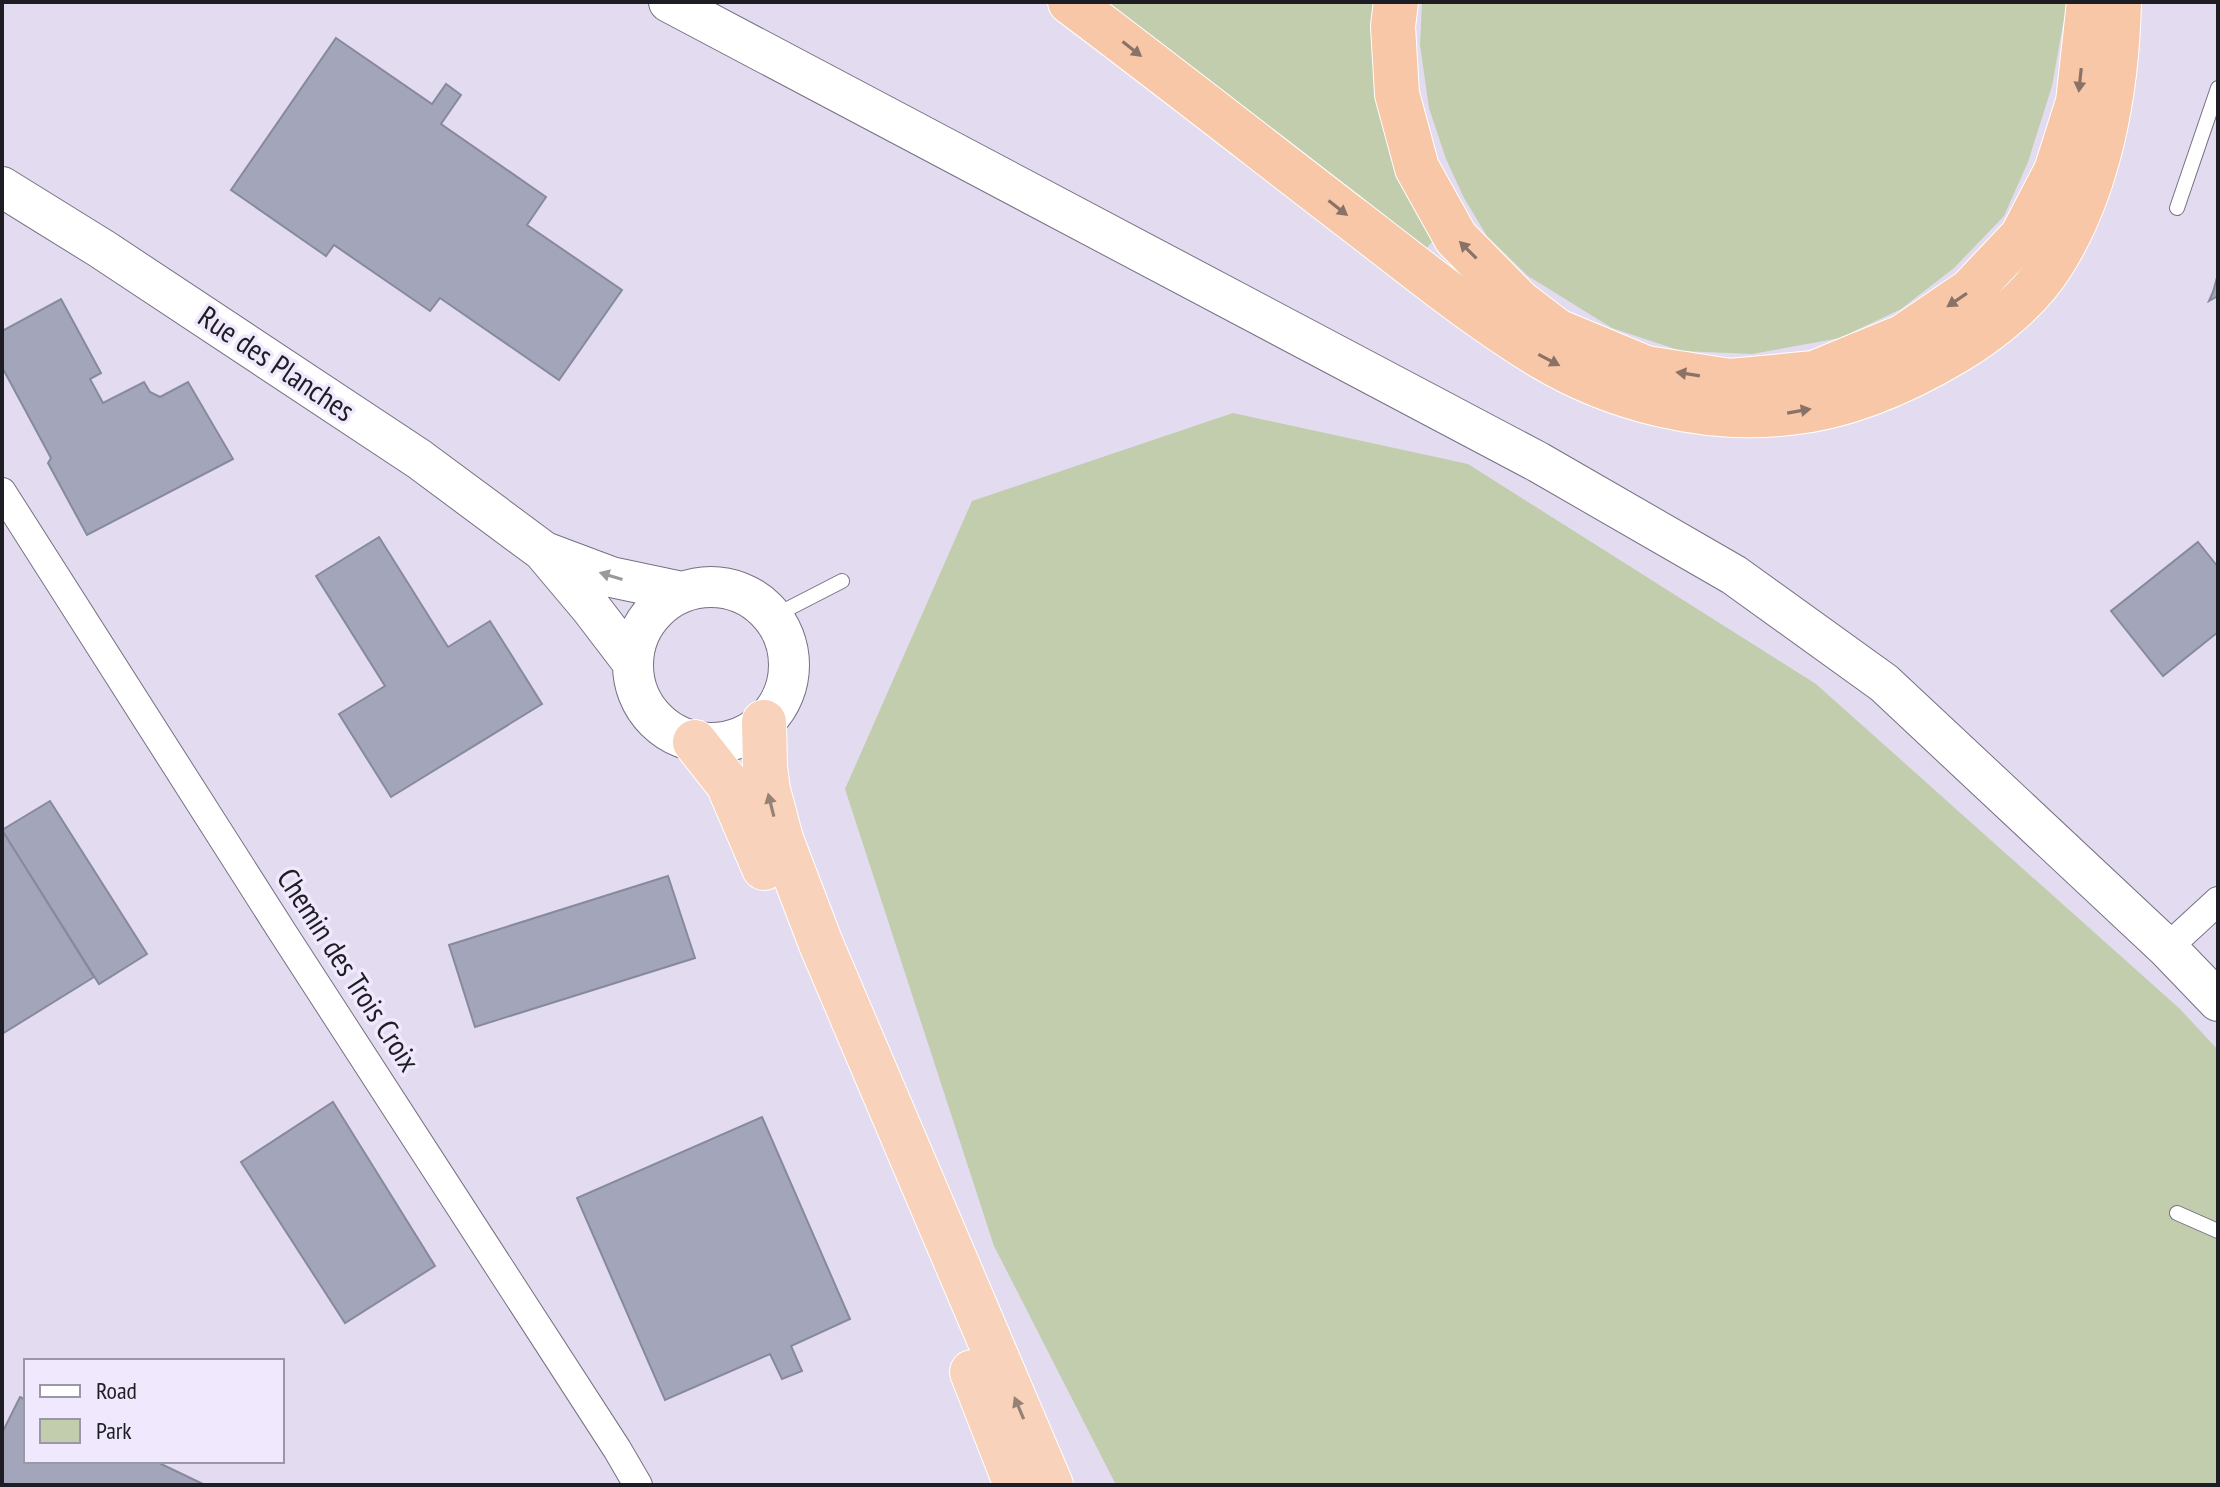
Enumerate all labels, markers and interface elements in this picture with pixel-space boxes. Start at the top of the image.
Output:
one-way arrow [1122,41,1142,57]
one-way arrow [2074,67,2087,92]
one-way arrow [1328,200,1348,216]
one-way arrow [1459,241,1478,260]
one-way arrow [1946,292,1968,307]
street label: Rue des Planches [191,296,362,429]
one-way arrow [1538,352,1560,366]
one-way arrow [1675,367,1700,380]
one-way arrow [1786,405,1811,417]
one-way arrow [599,569,623,582]
one-way arrow [765,792,777,817]
street label: Chemin des Trois Croix [269,860,429,1078]
legend [24,1359,284,1463]
text: Road [96,1375,137,1406]
one-way arrow [1012,1396,1025,1419]
text: Park [96,1415,132,1446]

